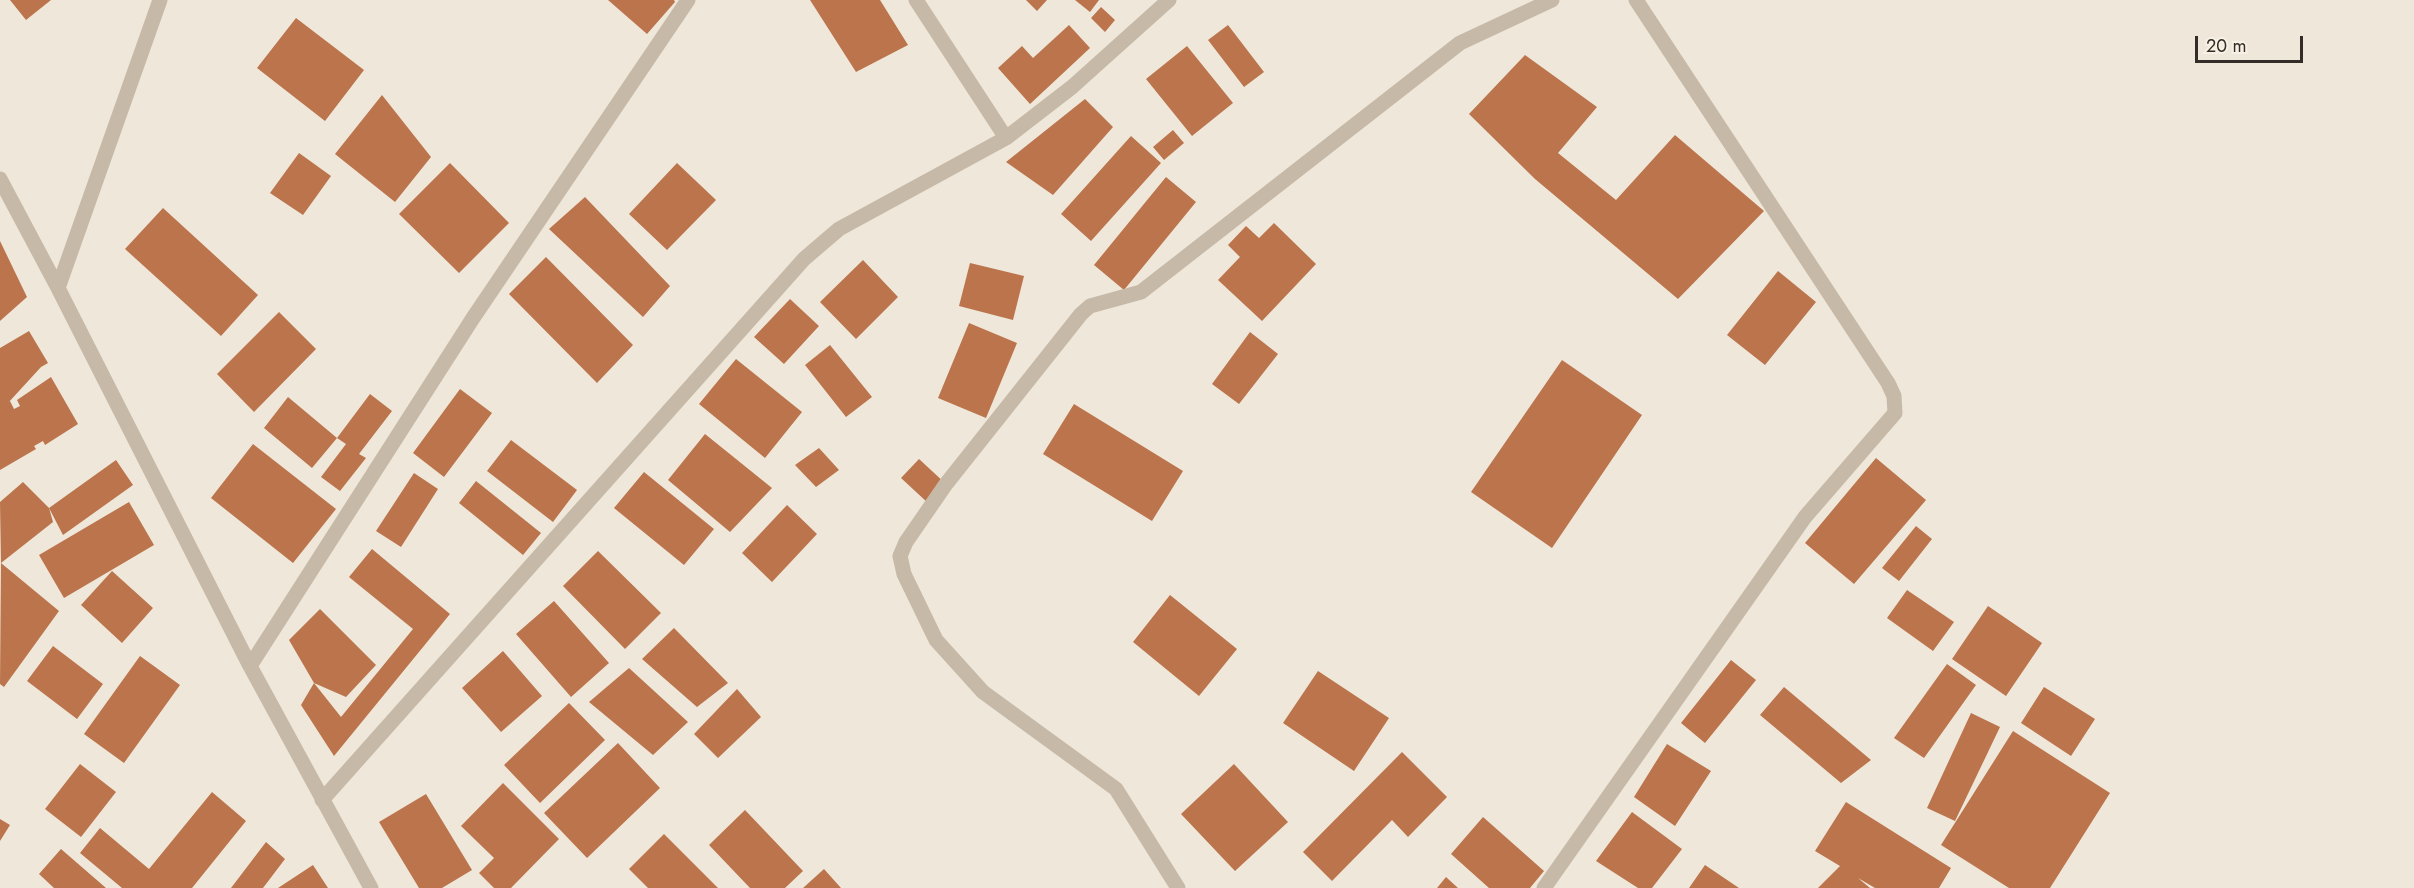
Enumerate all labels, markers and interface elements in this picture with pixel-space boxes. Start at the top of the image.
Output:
scale bar [2198,24,2306,62]
text: 20 m [2206,33,2246,59]

